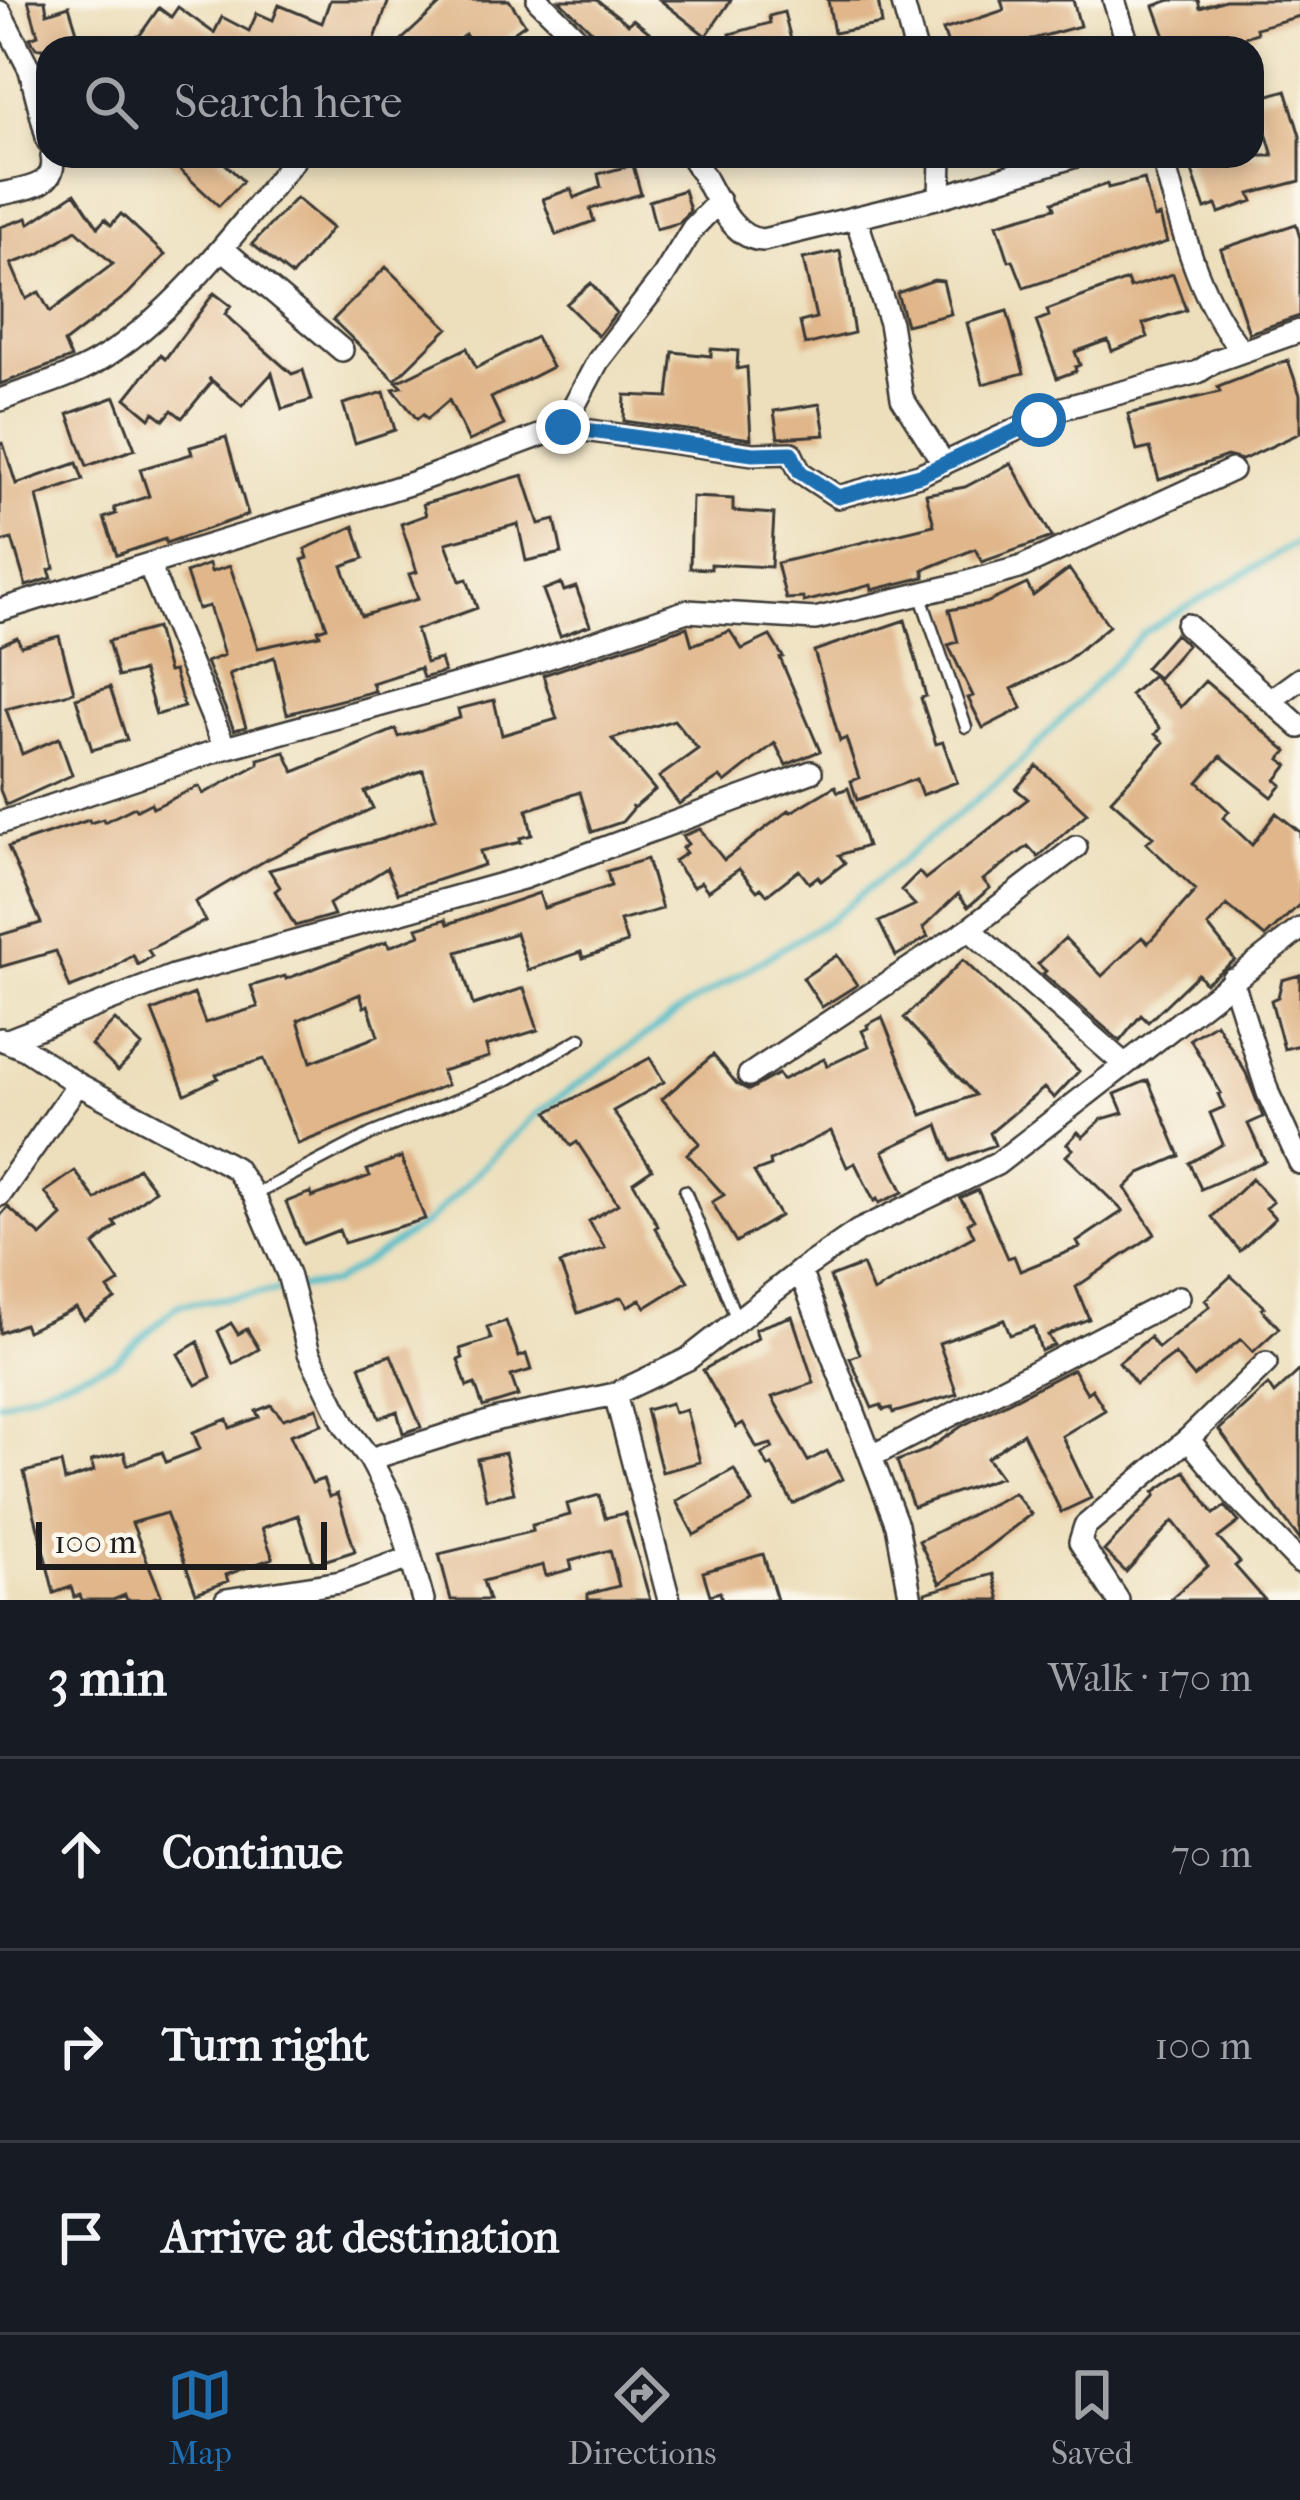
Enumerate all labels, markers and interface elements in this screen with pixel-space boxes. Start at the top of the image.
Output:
search box [36,36,1264,168]
icon: search [78,69,144,135]
text: Search here [174,76,402,129]
route start [1012,393,1066,447]
route end [536,400,590,454]
scale bar [36,1516,327,1569]
text: 100 m [54,1523,137,1562]
text: 3 min [48,1648,167,1708]
text: Walk · 170 m [1048,1655,1252,1701]
icon: ahead [48,1821,114,1887]
text: Continue [162,1827,343,1880]
text: 70 m [1171,1831,1252,1877]
icon: right [48,2013,114,2079]
text: Turn right [162,2019,369,2072]
text: 100 m [1154,2023,1252,2069]
icon: arrive [48,2205,114,2271]
text: Arrive at destination [162,2211,559,2264]
tab: Map [167,2362,233,2473]
tab: Directions [568,2362,716,2473]
tab: Saved [1051,2362,1133,2473]

